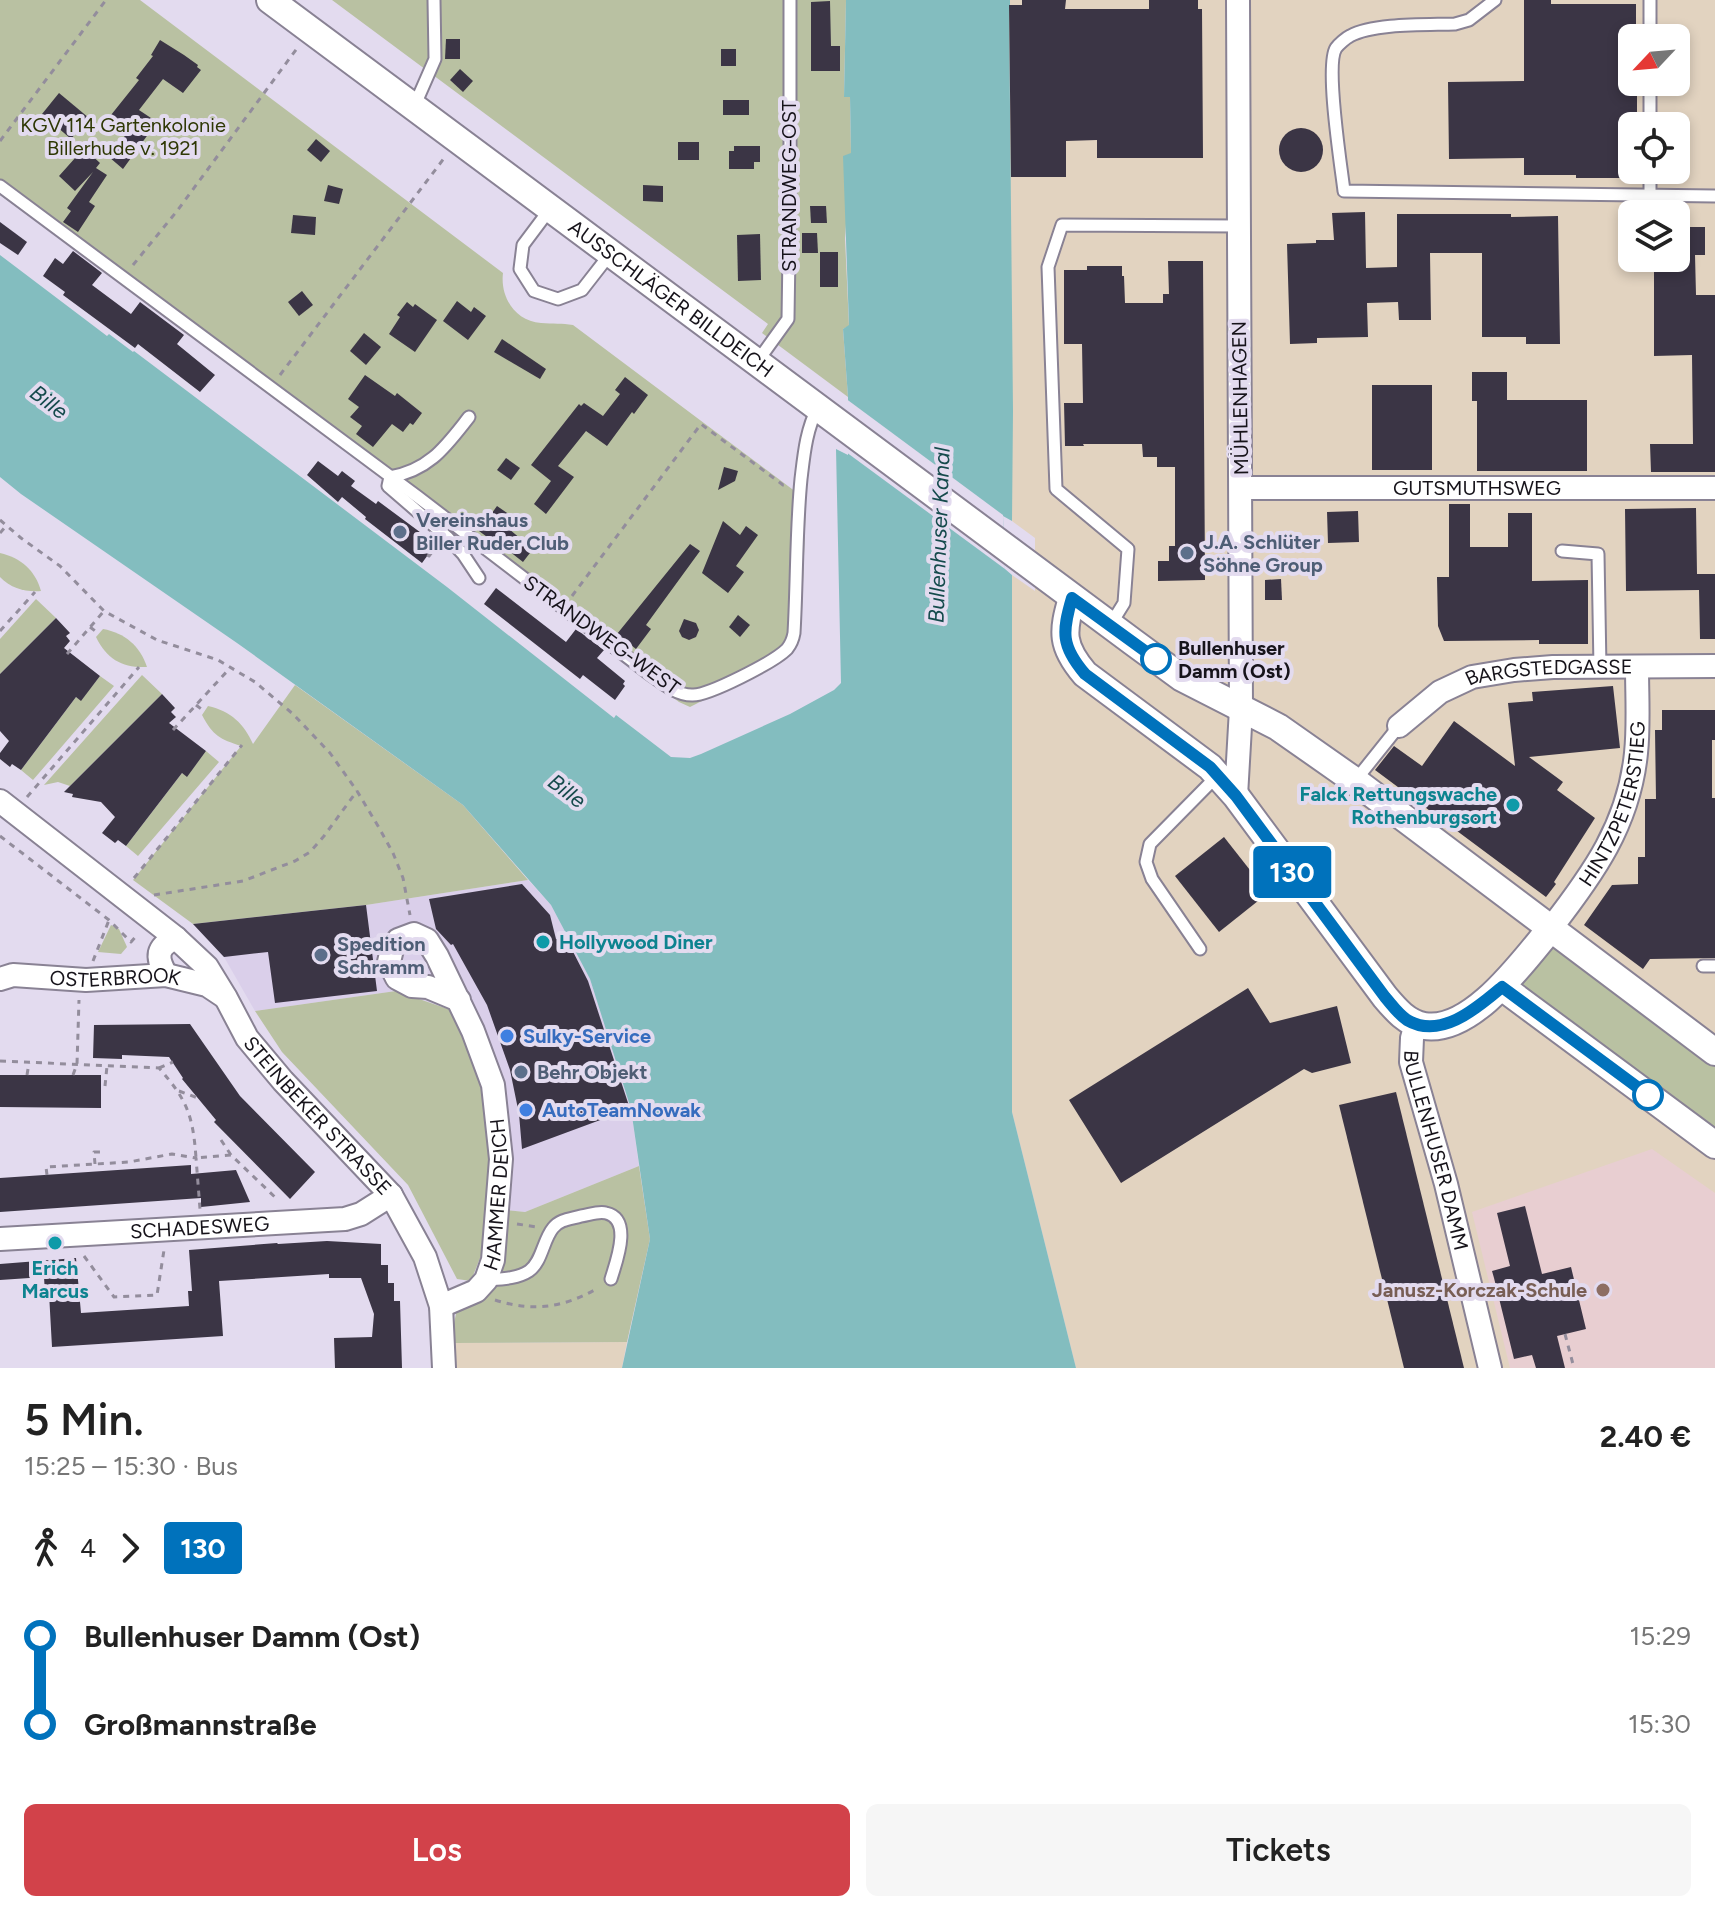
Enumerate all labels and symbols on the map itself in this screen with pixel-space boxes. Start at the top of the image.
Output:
north arrow [1618,24,1690,96]
street label: STRANDWEG-OST [777,100,801,272]
park label: KGV 114 Gartenkolonie Billerhude v. 1921 [20,113,226,160]
street label: AUSSCHLÄGER BILLDEICH [564,214,778,382]
street label: MÜHLENHAGEN [1227,321,1253,475]
water label: Bille [25,379,73,425]
water label: Bullenhuser Kanal [922,447,956,623]
street label: GUTSMUTHSWEG [1393,476,1561,500]
place label: Vereinshaus Biller Ruder Club [416,508,569,555]
marker: Vereinshaus Biller Ruder Club [391,523,409,541]
place label: J.A. Schlüter Söhne Group [1203,530,1323,577]
marker: J.A. Schlüter Söhne Group [1178,544,1196,562]
street label: STRANDWEG-WEST [519,570,685,700]
place label: Bullenhuser Damm (Ost) [1178,636,1291,683]
marker: Bullenhuser Damm (Ost) [1141,644,1171,674]
street label: BARGSTEDGASSE [1461,655,1633,691]
street label: HINTZPETERSTIEG [1574,721,1650,891]
water label: Bille [543,768,591,814]
place label: Falck Rettungswache Rothenburgsort [1300,782,1497,829]
marker: Falck Rettungswache Rothenburgsort [1504,796,1522,814]
line badge: 130 [1246,846,1338,898]
place label: Hollywood Diner [559,930,713,954]
place label: Spedition Schramm [337,932,426,979]
marker: Hollywood Diner [534,933,552,951]
marker: Spedition Schramm [312,946,330,964]
street label: OSTERBROOK [49,963,184,992]
place label: Sulky-Service [523,1024,651,1048]
marker: Sulky-Service [498,1027,516,1045]
street label: STEINBEKER STRASSE [239,1031,397,1200]
street label: BULLENHUSER DAMM [1399,1050,1473,1253]
place label: Behr Objekt [537,1060,647,1084]
marker: Behr Objekt [512,1063,530,1081]
unlabelled marker [1633,1080,1663,1110]
place label: AutoTeamNowak [542,1098,701,1122]
marker: AutoTeamNowak [517,1101,535,1119]
street label: HAMMER DEICH [478,1117,513,1274]
street label: SCHADESWEG [129,1211,270,1243]
marker: Erich Marcus [46,1234,64,1252]
place label: Erich Marcus [22,1256,88,1303]
place label: Janusz-Korczak-Schule [1372,1278,1587,1302]
marker: Janusz-Korczak-Schule [1594,1281,1612,1299]

